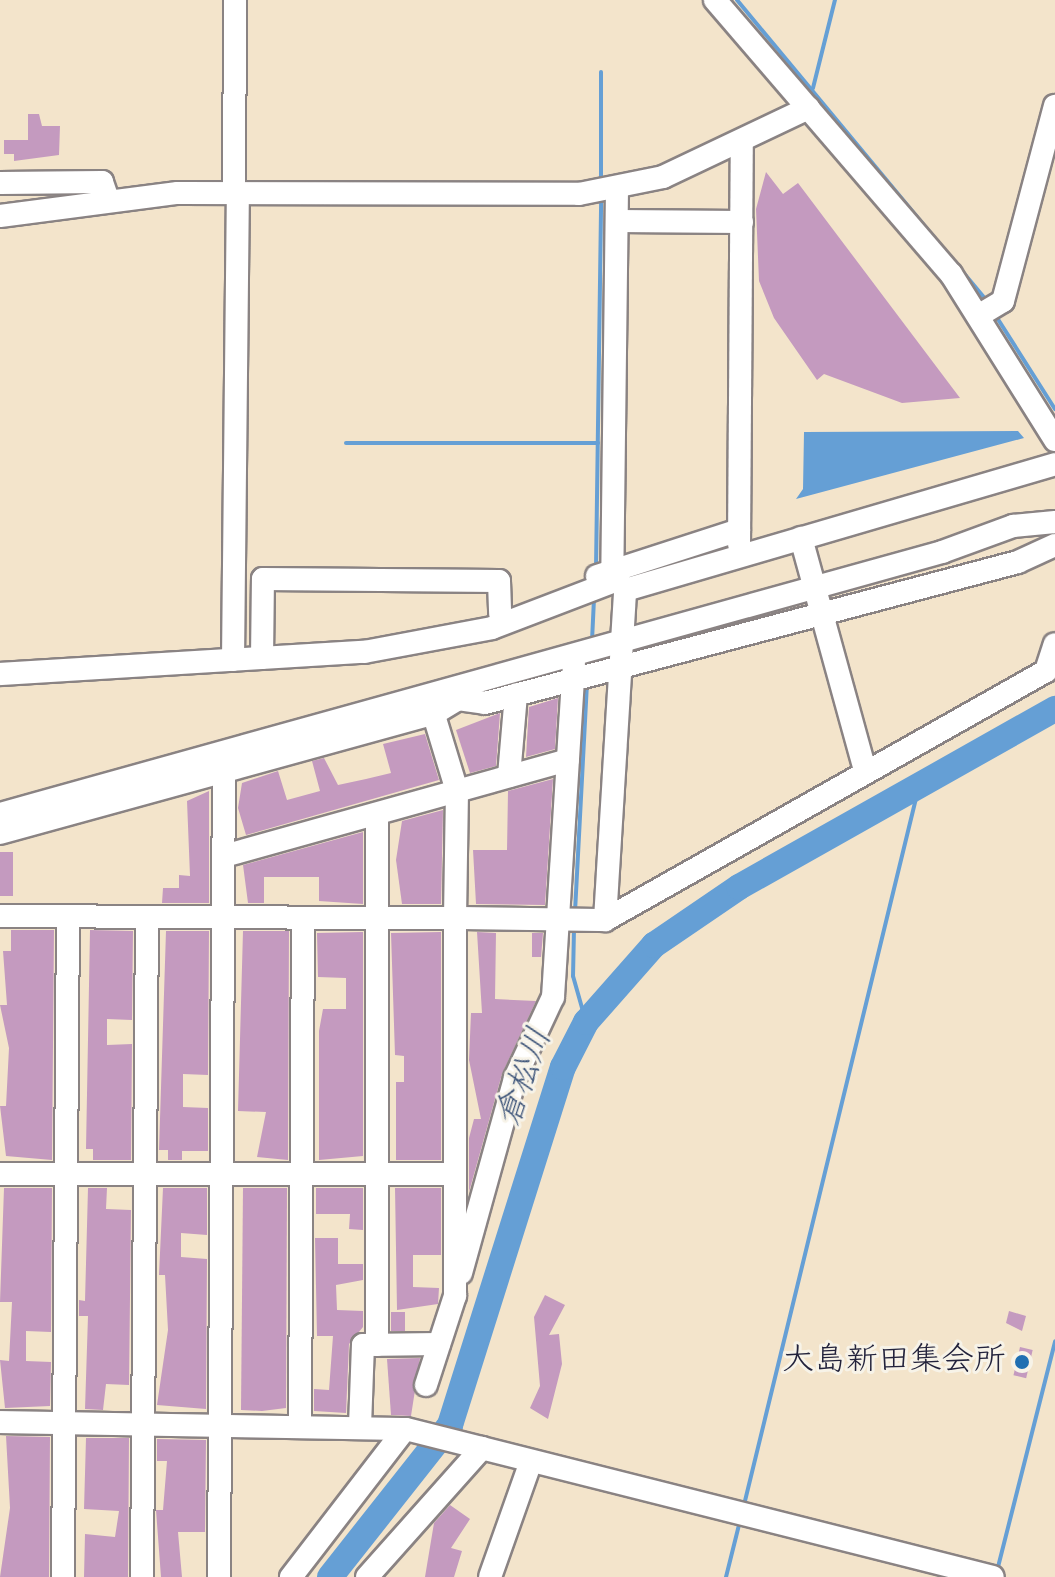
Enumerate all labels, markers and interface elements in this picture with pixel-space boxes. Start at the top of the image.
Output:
water label: 倉松川 [489,1023,563,1133]
place label: 大島新田集会所 [782,1343,1006,1381]
marker: 大島新田集会所 [1013,1353,1031,1371]

